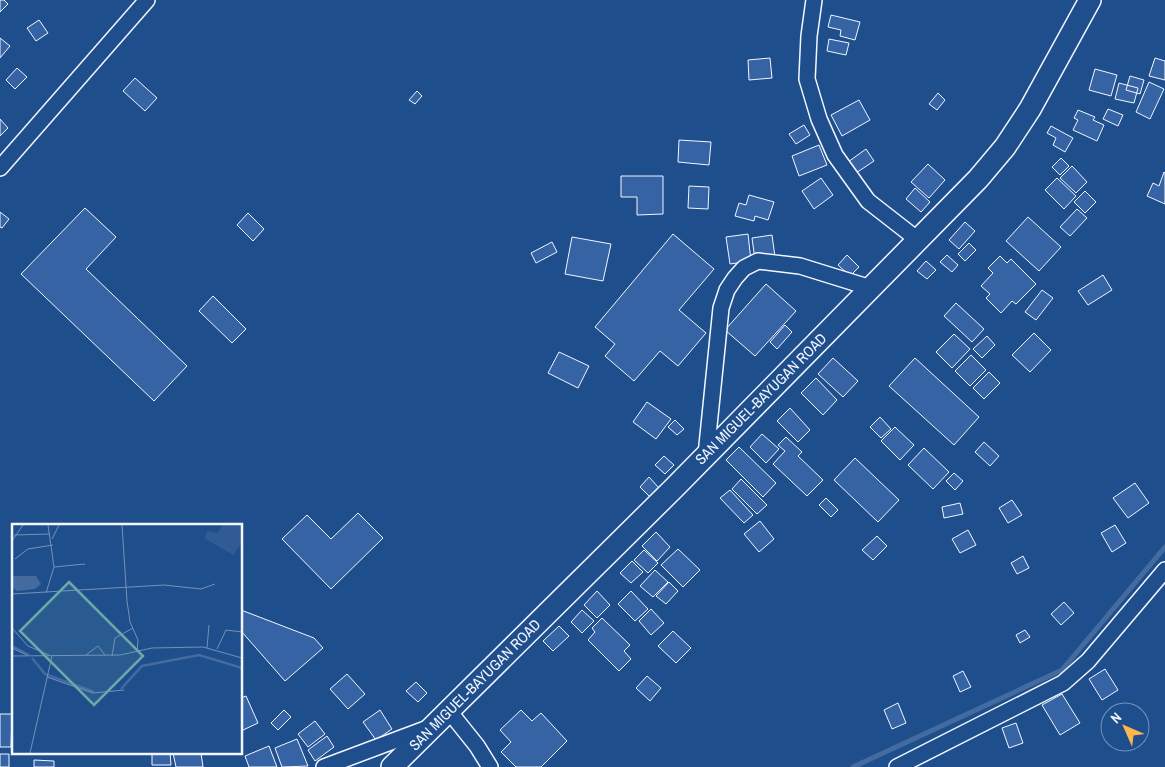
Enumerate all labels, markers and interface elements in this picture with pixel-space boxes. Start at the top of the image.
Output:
street label: SAN MIGUEL-BAYUGAN ROAD [690,328,831,469]
inset map [12,524,242,754]
street label: SAN MIGUEL-BAYUGAN ROAD [404,614,545,755]
north arrow [1100,702,1150,752]
text: N [1107,709,1125,727]

